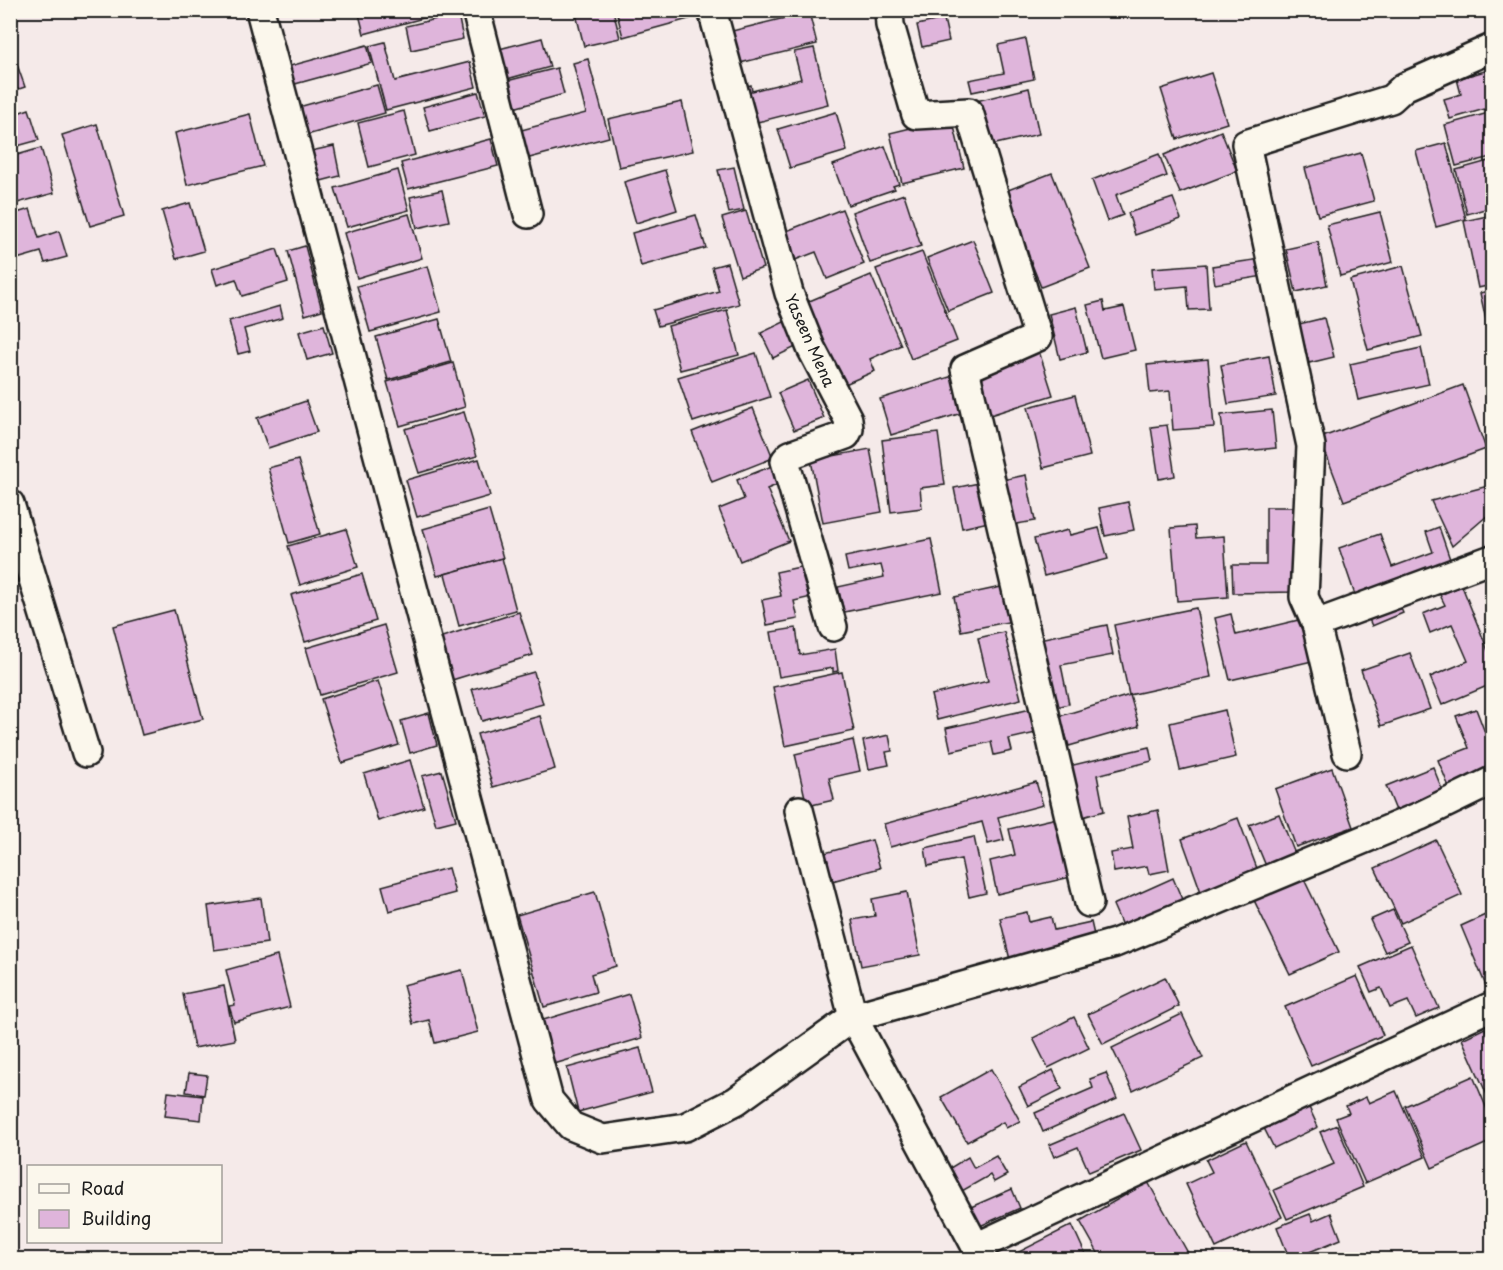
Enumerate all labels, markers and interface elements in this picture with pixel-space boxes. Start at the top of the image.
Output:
street label: Yaseen Mena [780,290,842,391]
legend [27,1165,222,1243]
text: Road [81,1174,125,1201]
text: Building [81,1204,151,1231]

